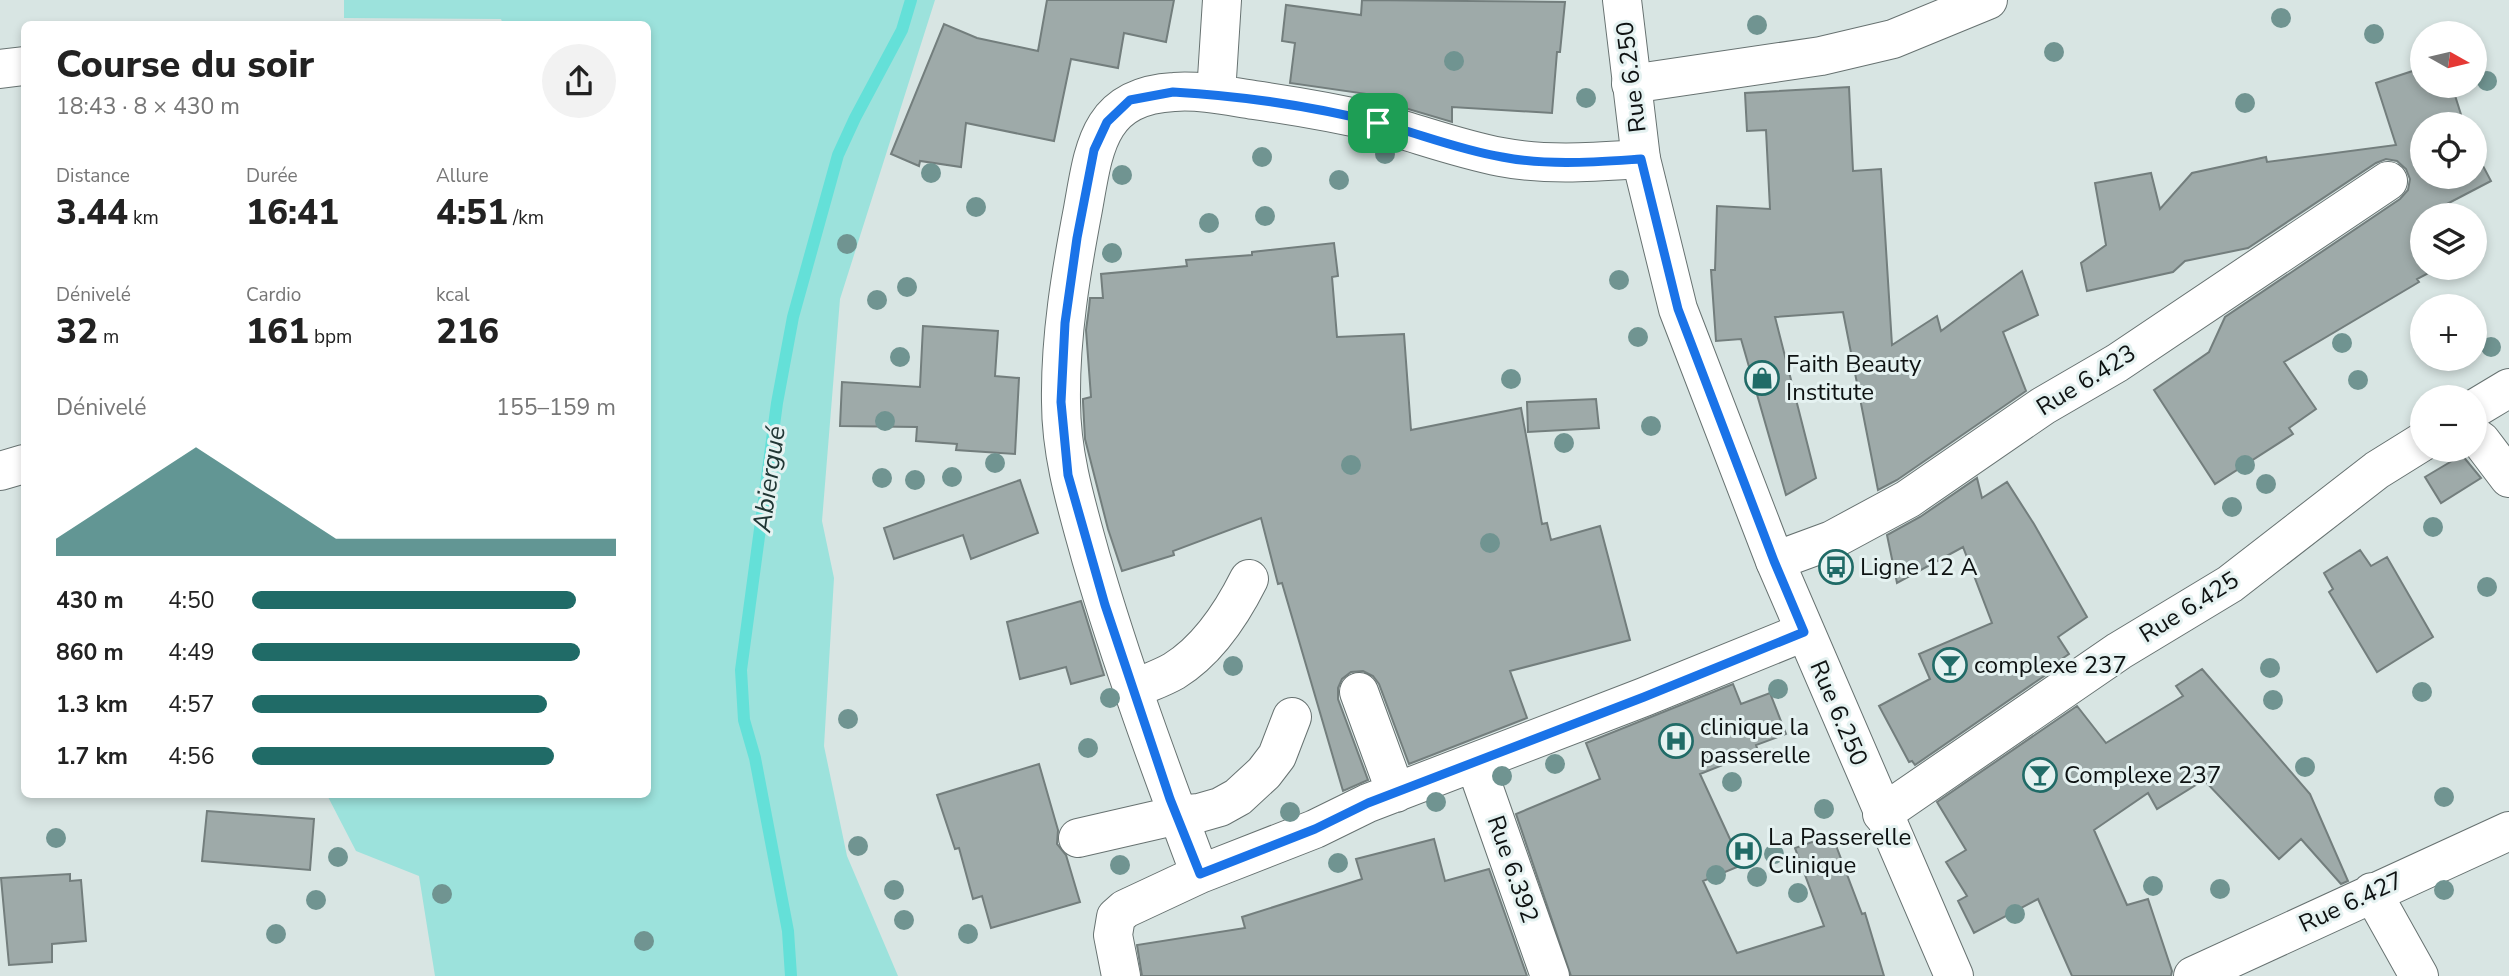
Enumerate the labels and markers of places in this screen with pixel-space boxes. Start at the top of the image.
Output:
pin [1348,93,1408,153]
place label: Faith Beauty Institute [1786,348,1922,408]
shop icon: Faith Beauty Institute [1743,359,1781,397]
bus stop icon: Ligne 12 A [1817,548,1855,586]
place label: Ligne 12 A [1860,551,1978,583]
bar icon: complexe 237 [1931,646,1969,684]
place label: complexe 237 [1974,649,2127,681]
place label: clinique la passerelle [1700,711,1811,771]
hospital icon: clinique la passerelle [1657,722,1695,760]
bar icon: Complexe 237 [2021,756,2059,794]
place label: Complexe 237 [2064,759,2221,791]
place label: La Passerelle Clinique [1768,821,1911,881]
hospital icon: La Passerelle Clinique [1725,832,1763,870]

